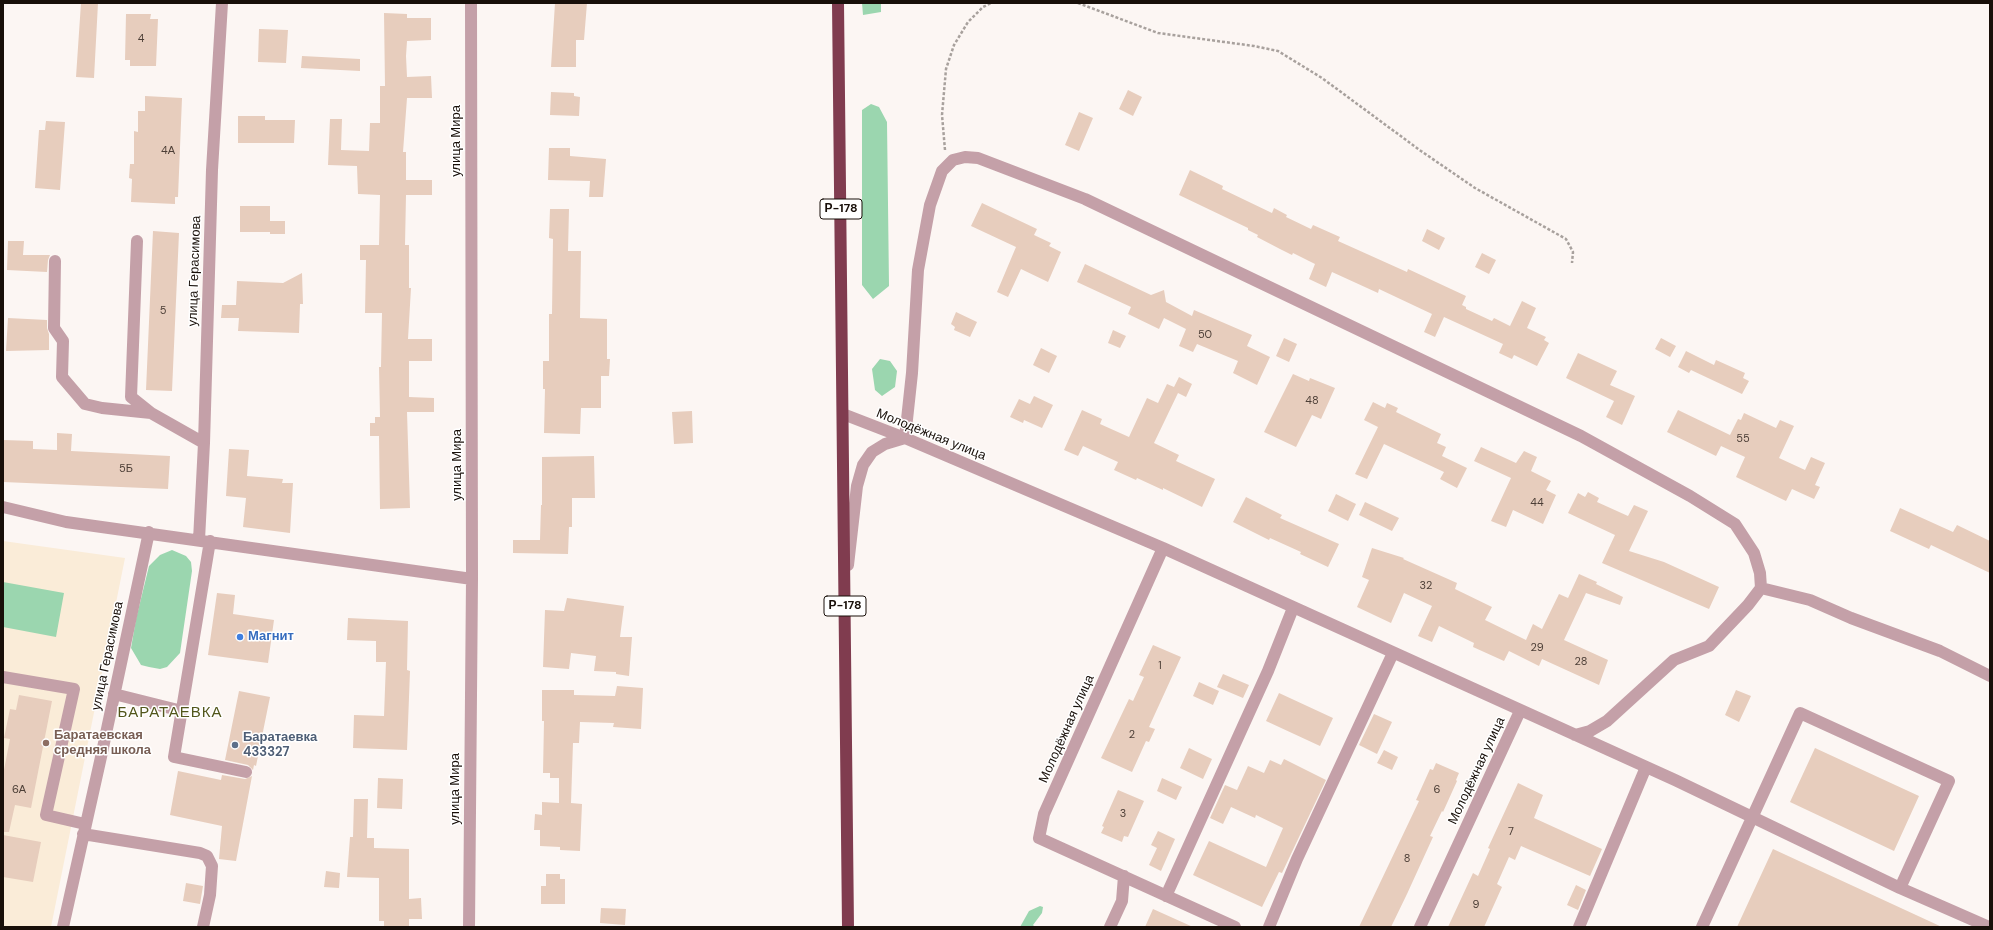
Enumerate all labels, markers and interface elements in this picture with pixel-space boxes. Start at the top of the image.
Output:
house number: 4 [138,32,144,46]
street label: улица Мира [449,105,465,177]
house number: 4А [161,144,175,158]
road number: Р-178 [820,199,862,219]
street label: улица Герасимова [185,215,205,327]
house number: 5 [160,304,166,318]
house number: 50 [1198,328,1212,342]
house number: 48 [1305,394,1319,408]
street label: Молодёжная улица [874,406,988,464]
street label: улица Мира [450,429,466,501]
house number: 55 [1736,432,1750,446]
house number: 5Б [119,462,133,476]
house number: 44 [1530,496,1544,510]
house number: 32 [1420,579,1432,593]
road number: Р-178 [824,596,866,616]
street label: улица Герасимова [89,600,127,712]
place label: Магнит [248,629,294,645]
marker: Магнит [235,632,245,642]
house number: 29 [1530,641,1544,655]
house number: 28 [1575,655,1587,669]
house number: 1 [1158,659,1162,673]
street label: Молодёжная улица [1036,672,1098,786]
district label: БАРАТАЕВКА [118,704,222,722]
street label: Молодёжная улица [1445,715,1509,827]
place label: Баратаевская средняя школа [54,728,151,759]
house number: 2 [1129,728,1135,742]
place label: Баратаевка 433327 [243,730,317,761]
marker: Баратаевская средняя школа [41,738,51,748]
marker: Баратаевка 433327 [230,740,240,750]
street label: улица Мира [448,753,464,825]
house number: 6А [12,783,26,797]
house number: 6 [1434,783,1440,797]
house number: 3 [1120,807,1126,821]
house number: 7 [1508,825,1514,839]
house number: 8 [1404,852,1410,866]
house number: 9 [1473,898,1479,912]

